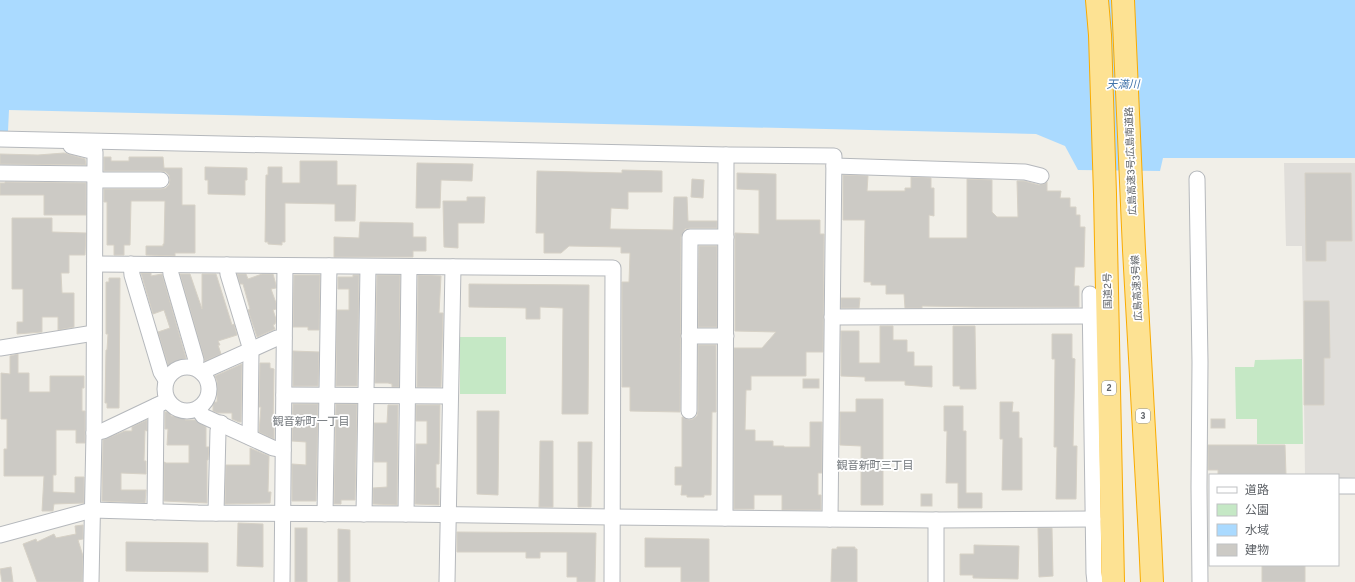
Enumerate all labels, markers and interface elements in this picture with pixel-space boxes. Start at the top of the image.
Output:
water label: 天満川 [1107,78,1140,92]
street label: 広島高速3号;広島南道路 [1123,107,1140,215]
street label: 広島高速3号線 [1129,255,1146,321]
street label: 国道2号 [1102,273,1115,309]
road number: 2 [1102,381,1116,395]
road number: 3 [1136,409,1150,423]
district label: 観音新町一丁目 [273,415,350,429]
district label: 観音新町三丁目 [837,459,914,473]
legend [1209,474,1339,566]
text: 道路 [1245,483,1269,499]
text: 公園 [1245,503,1269,519]
text: 水域 [1245,523,1269,539]
text: 建物 [1245,543,1269,559]

